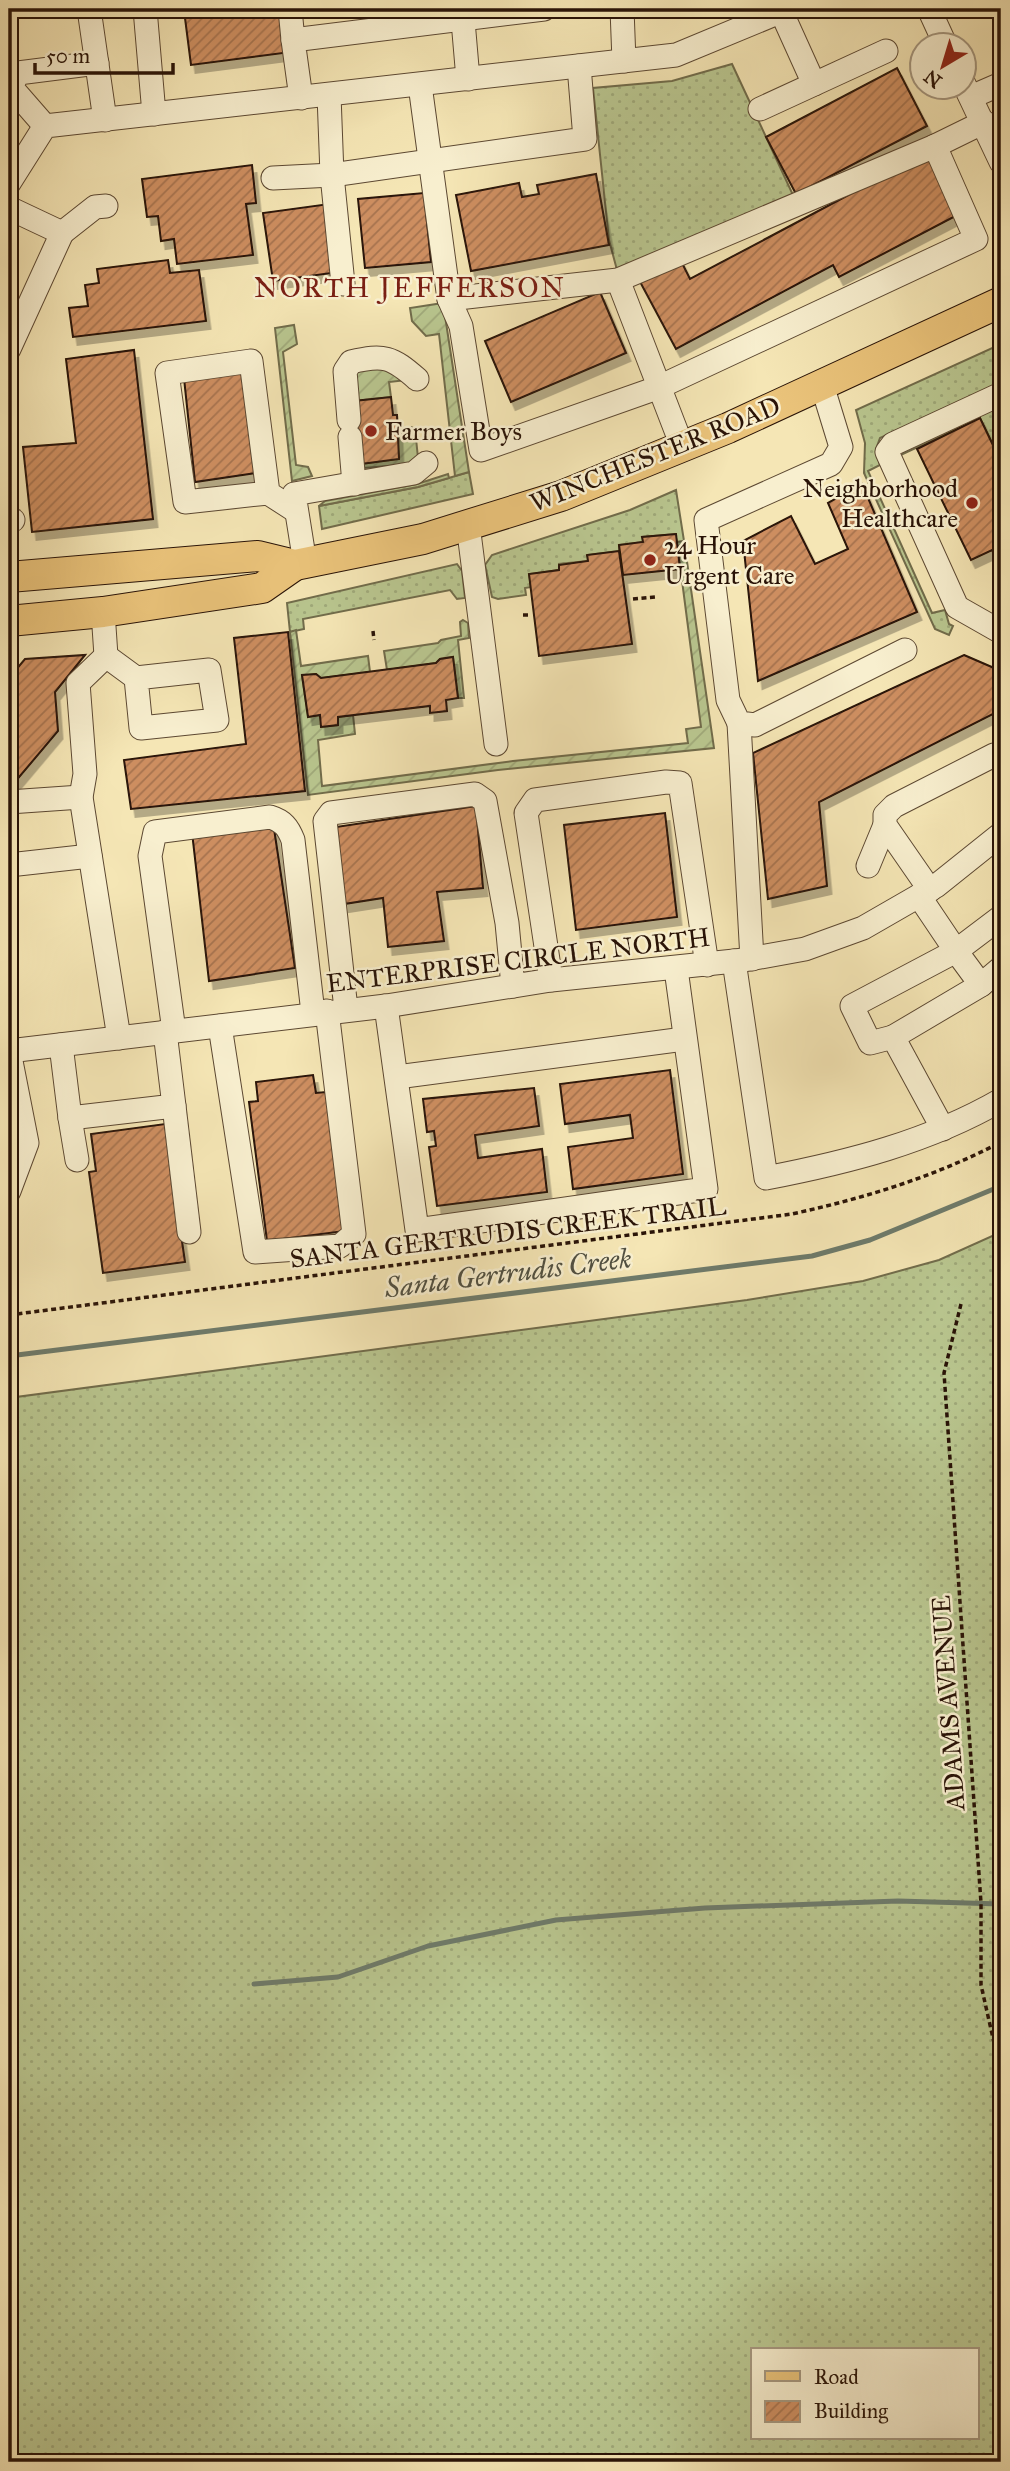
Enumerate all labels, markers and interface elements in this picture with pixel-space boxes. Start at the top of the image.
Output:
scale bar [35,32,173,76]
north arrow [908,32,978,102]
text: 50 m [46,43,91,69]
text: N [919,65,946,93]
district label: NORTH JEFFERSON [254,270,566,305]
street label: WINCHESTER ROAD [525,389,785,519]
place label: Farmer Boys [385,415,522,447]
marker: Farmer Boys [363,423,379,439]
place label: Neighborhood Healthcare [803,472,958,534]
marker: Neighborhood Healthcare [964,495,980,511]
place label: 24 Hour Urgent Care [664,529,795,591]
marker: 24 Hour Urgent Care [642,552,658,568]
street label: ENTERPRISE CIRCLE NORTH [324,921,712,999]
street label: SANTA GERTRUDIS CREEK TRAIL [288,1189,728,1275]
water label: Santa Gertrudis Creek [382,1240,634,1306]
street label: ADAMS AVENUE [925,1594,972,1813]
legend [751,2348,978,2440]
text: Road [814,2364,859,2390]
text: Building [814,2398,888,2424]

